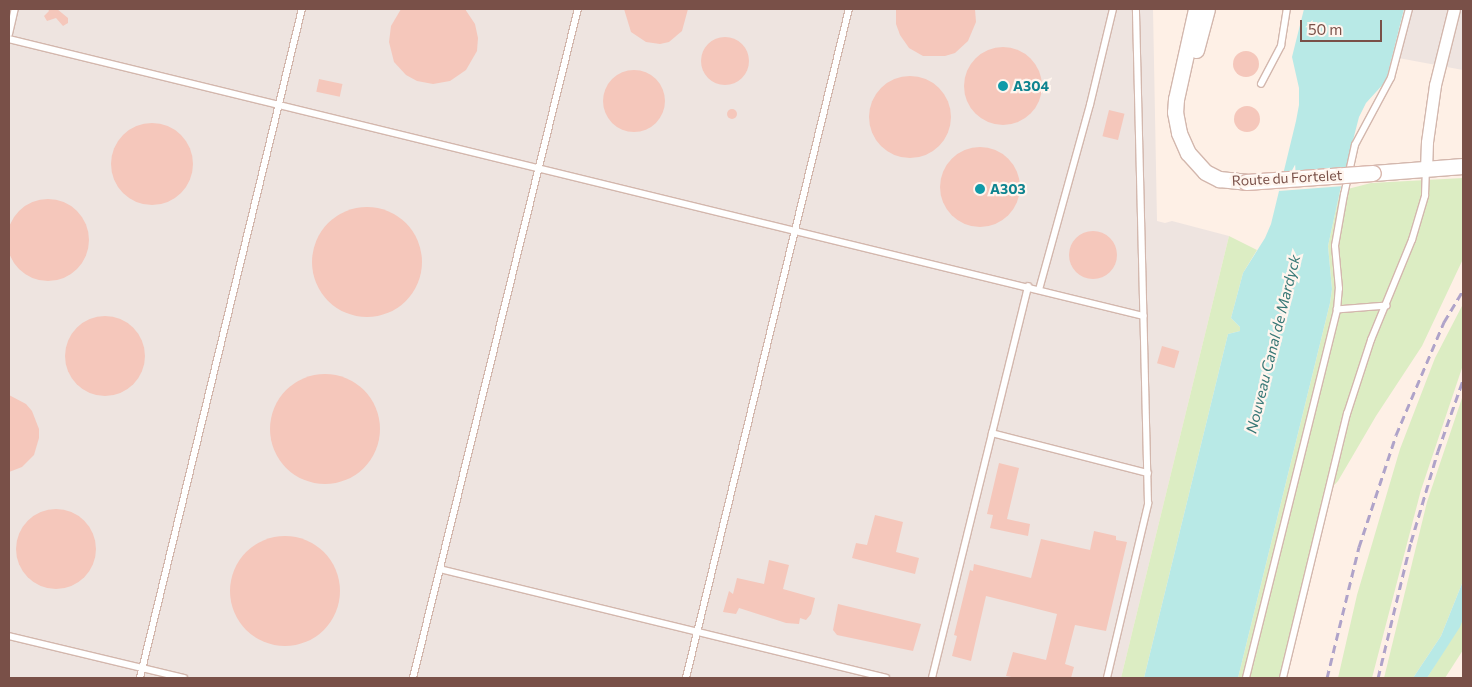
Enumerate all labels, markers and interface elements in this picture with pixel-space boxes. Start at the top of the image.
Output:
scale bar [1302,10,1384,42]
text: 50 m [1308,20,1342,38]
place label: A304 [1013,78,1049,94]
marker: A304 [997,80,1009,92]
street label: Route du Fortelet [1231,167,1343,189]
place label: A303 [990,181,1026,197]
marker: A303 [974,183,986,195]
water label: Nouveau Canal de Mardyck [1242,253,1304,435]

